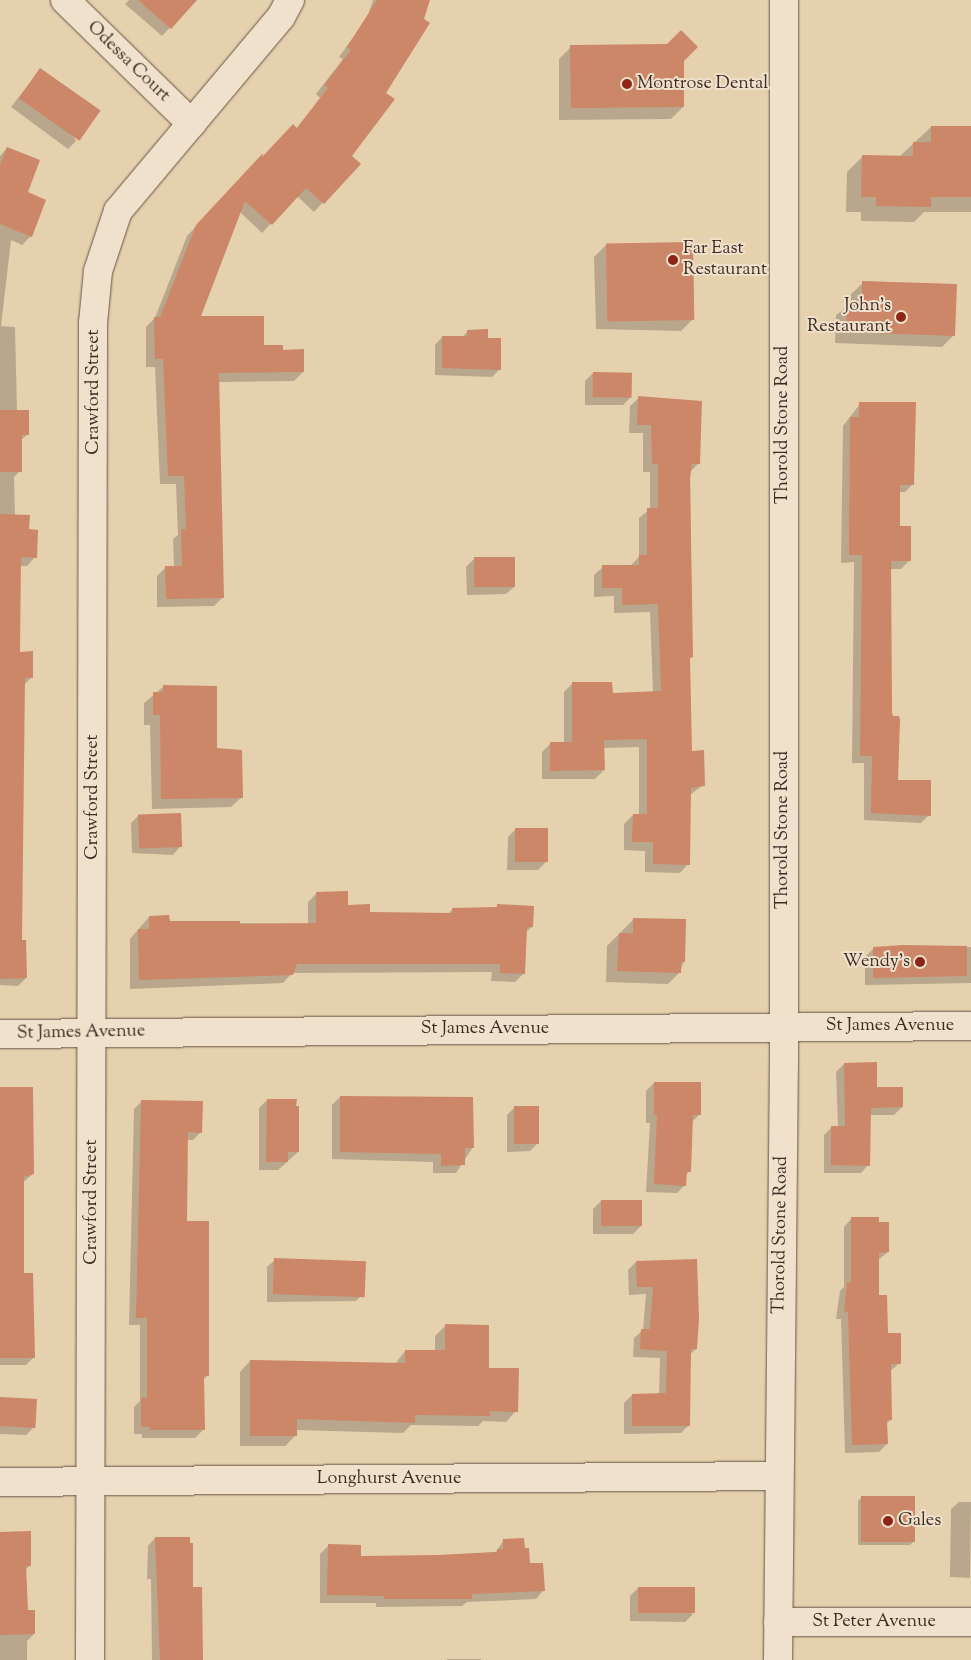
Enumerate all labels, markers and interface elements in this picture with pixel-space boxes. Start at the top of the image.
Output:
street label: Odessa Court [82,17,174,107]
place label: Montrose Dental [637,73,768,95]
marker: Montrose Dental [621,78,633,90]
place label: Far East Restaurant [683,239,767,282]
marker: Far East Restaurant [667,254,679,266]
place label: John's Restaurant [807,296,891,338]
marker: John's Restaurant [895,311,907,323]
street label: Crawford Street [83,329,105,455]
street label: Thorold Stone Road [772,346,794,504]
street label: Crawford Street [82,734,104,860]
street label: Thorold Stone Road [772,751,794,909]
place label: Wendy's [843,951,910,973]
marker: Wendy's [914,956,926,968]
street label: St James Avenue [826,1015,954,1037]
street label: St James Avenue [421,1018,549,1040]
street label: St James Avenue [17,1021,145,1045]
street label: Crawford Street [81,1139,103,1265]
street label: Thorold Stone Road [769,1156,793,1314]
street label: Longhurst Avenue [317,1468,461,1490]
place label: Gales [898,1510,941,1532]
marker: Gales [882,1515,894,1527]
street label: St Peter Avenue [812,1611,936,1633]

